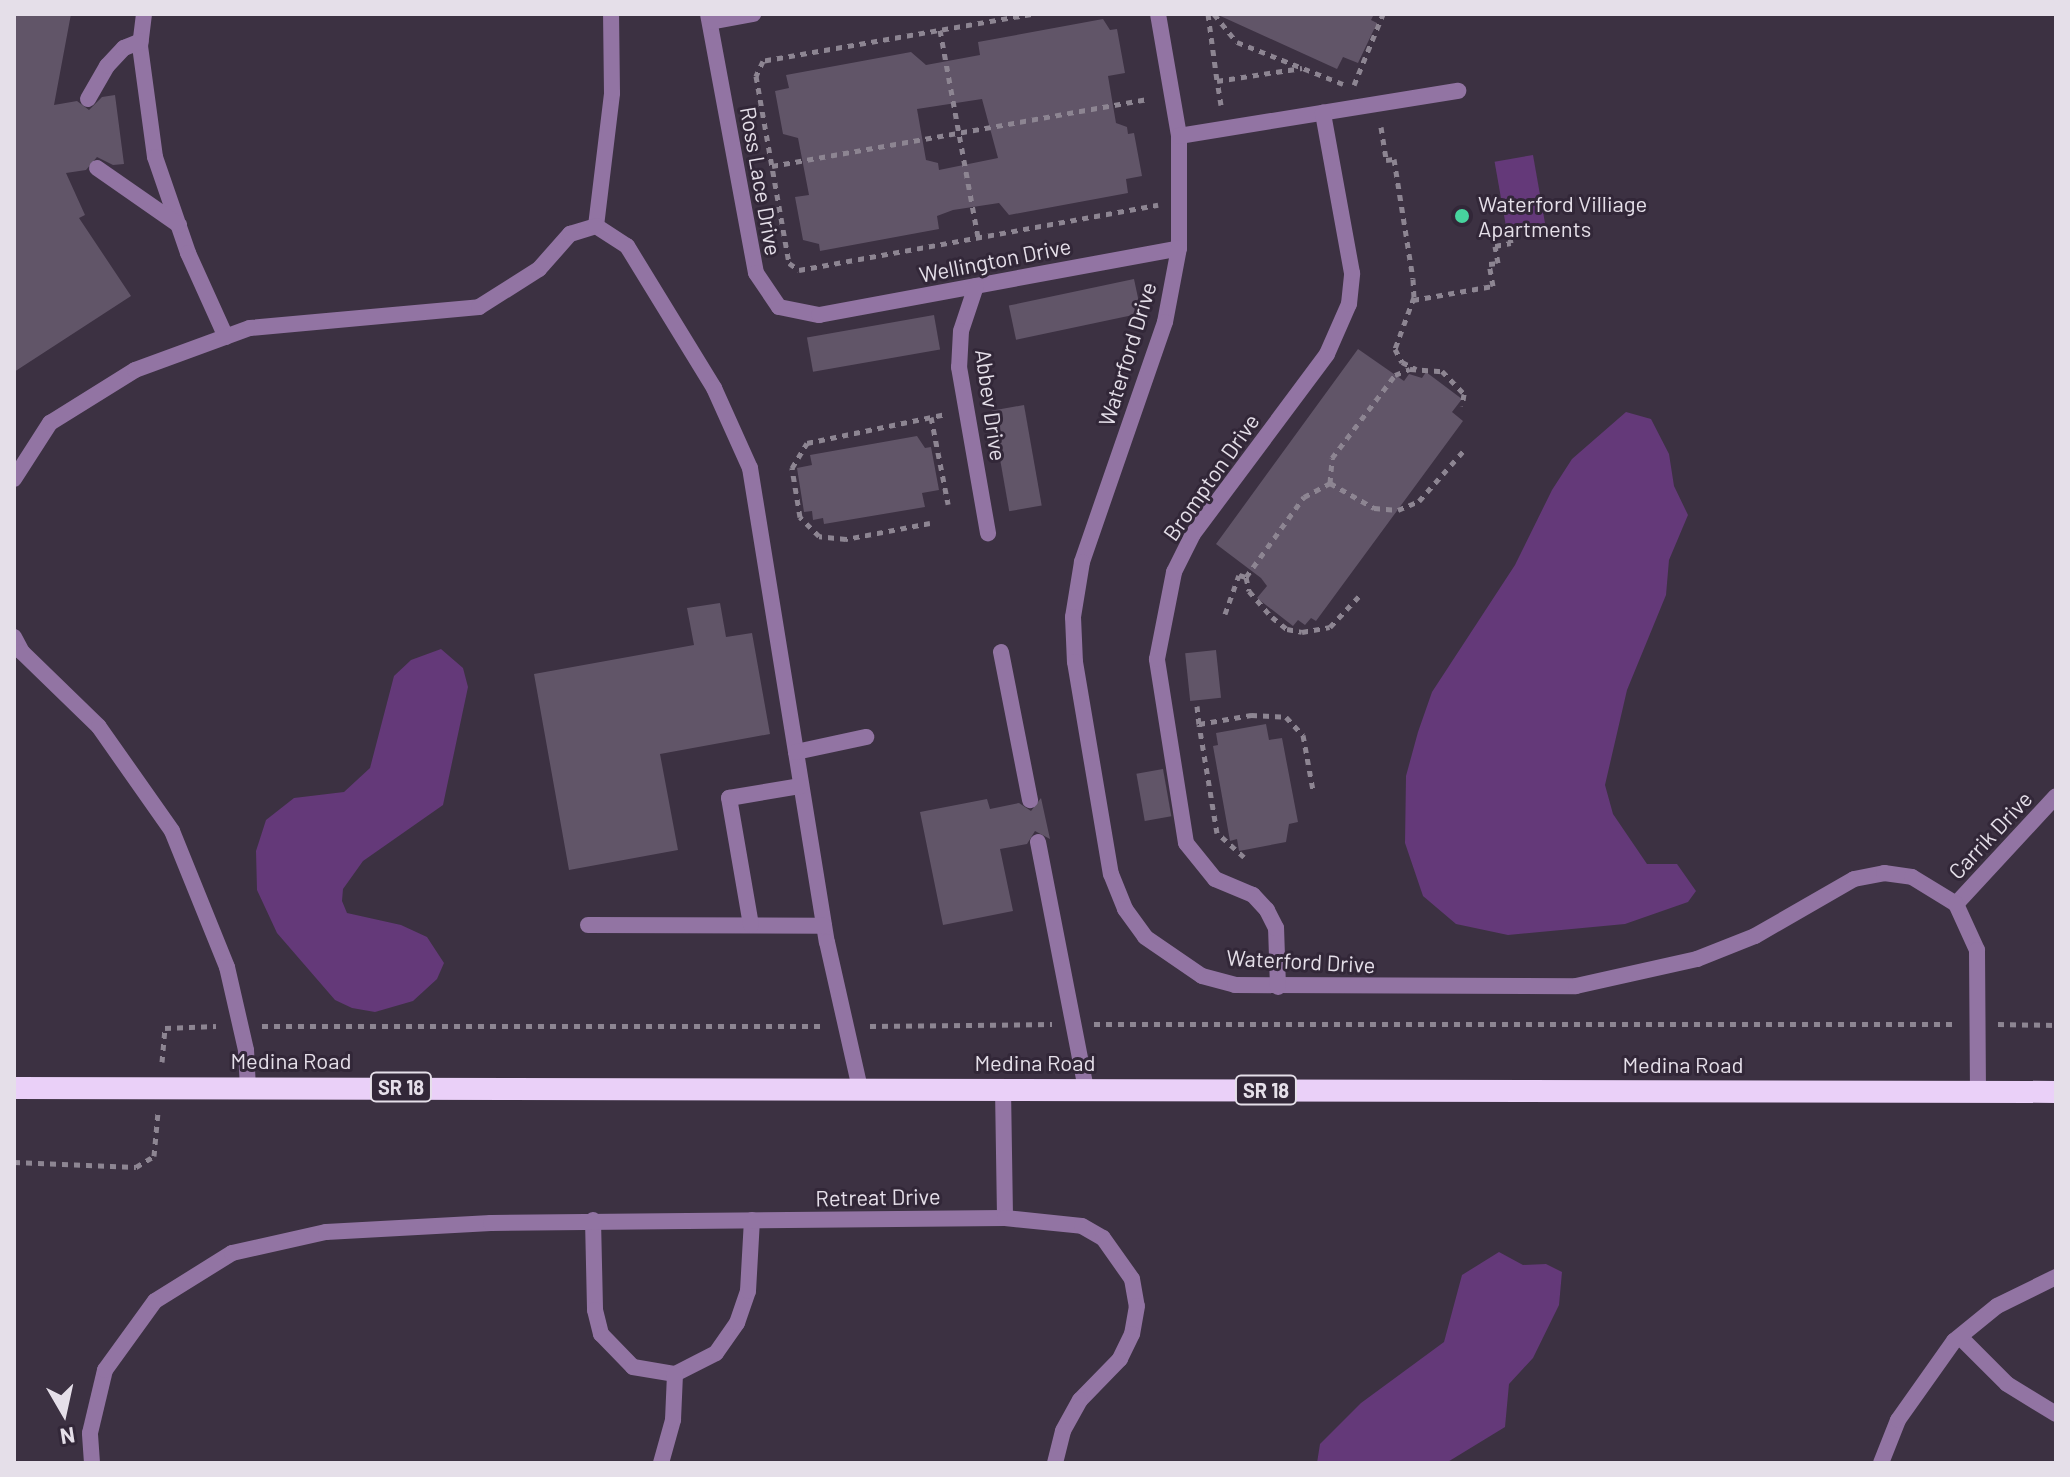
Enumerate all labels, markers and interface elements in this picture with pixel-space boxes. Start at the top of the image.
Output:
street label: Ross Lace Drive [735,104,787,258]
place label: Waterford Villiage Apartments [1478,190,1647,242]
marker: Waterford Villiage Apartments [1453,207,1471,225]
street label: Wellington Drive [917,232,1073,288]
street label: Waterford Drive [1093,279,1161,429]
street label: Abbev Drive [970,347,1012,463]
street label: Brompton Drive [1157,408,1265,546]
street label: Carrik Drive [1943,786,2037,884]
street label: Waterford Drive [1226,944,1376,978]
street label: Medina Road [230,1048,352,1074]
street label: Medina Road [974,1050,1096,1076]
street label: Medina Road [1622,1052,1744,1078]
road number: SR 18 [369,1071,433,1103]
road number: SR 18 [1234,1074,1298,1106]
street label: Retreat Drive [815,1183,941,1211]
north arrow [24,1373,104,1453]
text: N [58,1423,77,1451]

